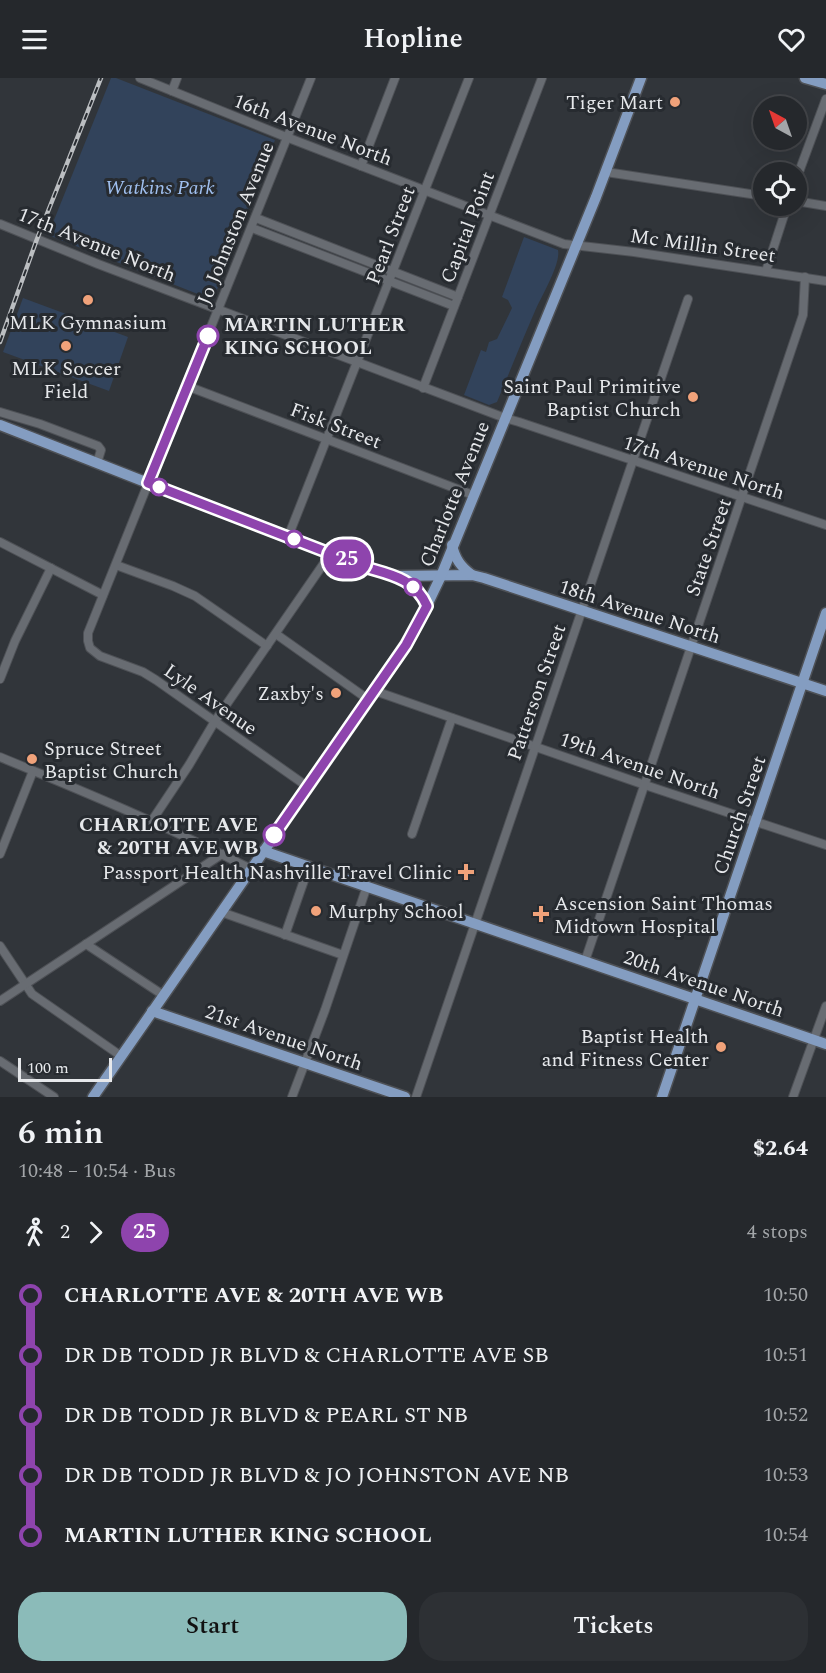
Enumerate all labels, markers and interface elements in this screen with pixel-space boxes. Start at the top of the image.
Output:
text: Hopline [363,18,463,60]
icon: menu [18,23,51,56]
icon: heart [775,23,808,56]
street label: 16th Avenue North [229,86,397,174]
place label: Tiger Mart [566,88,663,118]
marker: Tiger Mart [668,95,682,109]
north arrow [753,96,807,150]
map controls [753,96,807,216]
street label: Jo Johnston Avenue [189,137,282,310]
button: locate [753,162,807,216]
street label: Capital Point [433,167,503,288]
park label: Watkins Park [105,173,216,203]
street label: Pearl Street [358,182,423,289]
street label: 17th Avenue North [13,200,180,290]
street label: Mc Millin Street [628,221,777,271]
marker: MLK Gymnasium [81,293,95,307]
place label: MLK Gymnasium [9,308,167,338]
place label: MARTIN LUTHER KING SCHOOL [224,310,406,363]
marker: MARTIN LUTHER KING SCHOOL [197,325,219,347]
marker: MLK Soccer Field [59,339,73,353]
place label: MLK Soccer Field [11,354,121,407]
place label: Saint Paul Primitive Baptist Church [503,372,681,425]
marker: Saint Paul Primitive Baptist Church [686,390,700,404]
street label: Fisk Street [286,395,386,457]
street label: Charlotte Avenue [412,417,498,572]
street label: 17th Avenue North [619,428,788,508]
unlabelled marker [150,478,168,496]
street label: State Street [678,494,740,600]
unlabelled marker [285,530,303,548]
line badge: 25 [320,540,374,578]
text: 25 [335,543,359,575]
street label: 18th Avenue North [555,572,724,652]
unlabelled marker [404,578,422,596]
street label: Patterson Street [500,620,574,765]
street label: Lyle Avenue [157,656,264,743]
place label: Zaxby's [257,679,324,709]
marker: Zaxby's [329,686,343,700]
street label: 19th Avenue North [555,724,724,808]
place label: Spruce Street Baptist Church [44,734,179,787]
marker: Spruce Street Baptist Church [25,752,39,766]
street label: Church Street [706,752,774,879]
place label: CHARLOTTE AVE & 20TH AVE WB [79,810,258,863]
marker: CHARLOTTE AVE & 20TH AVE WB [263,824,285,846]
place label: Passport Health Nashville Travel Clinic [102,858,452,888]
marker: Passport Health Nashville Travel Clinic [457,863,475,881]
place label: Ascension Saint Thomas Midtown Hospital [554,889,773,942]
place label: Murphy School [328,897,464,927]
marker: Murphy School [309,904,323,918]
marker: Ascension Saint Thomas Midtown Hospital [532,905,550,923]
street label: 20th Avenue North [619,942,788,1026]
street label: 21st Avenue North [201,997,367,1079]
place label: Baptist Health and Fitness Center [542,1022,709,1075]
marker: Baptist Health and Fitness Center [714,1040,728,1054]
scale bar [18,1055,112,1082]
text: 100 m [27,1056,69,1080]
text: 6 min [18,1108,104,1158]
text: $2.64 [753,1132,808,1165]
text: 10:48 – 10:54 · Bus [18,1156,176,1186]
icon: walk [18,1216,51,1249]
icon: forward [79,1216,112,1249]
text: 25 [133,1216,157,1248]
text: 2 [60,1217,70,1247]
text: 4 stops [747,1217,808,1247]
text: CHARLOTTE AVE & 20TH AVE WB [64,1279,443,1312]
text: 10:50 [763,1280,808,1310]
text: DR DB TODD JR BLVD & CHARLOTTE AVE SB [64,1339,549,1372]
text: 10:51 [763,1340,808,1370]
text: DR DB TODD JR BLVD & PEARL ST NB [64,1399,468,1432]
text: 10:52 [763,1400,808,1430]
text: DR DB TODD JR BLVD & JO JOHNSTON AVE NB [64,1459,569,1492]
text: 10:53 [763,1460,808,1490]
text: MARTIN LUTHER KING SCHOOL [64,1519,432,1552]
text: 10:54 [763,1520,808,1550]
button: Start [18,1592,407,1661]
button: Tickets [419,1592,808,1661]

